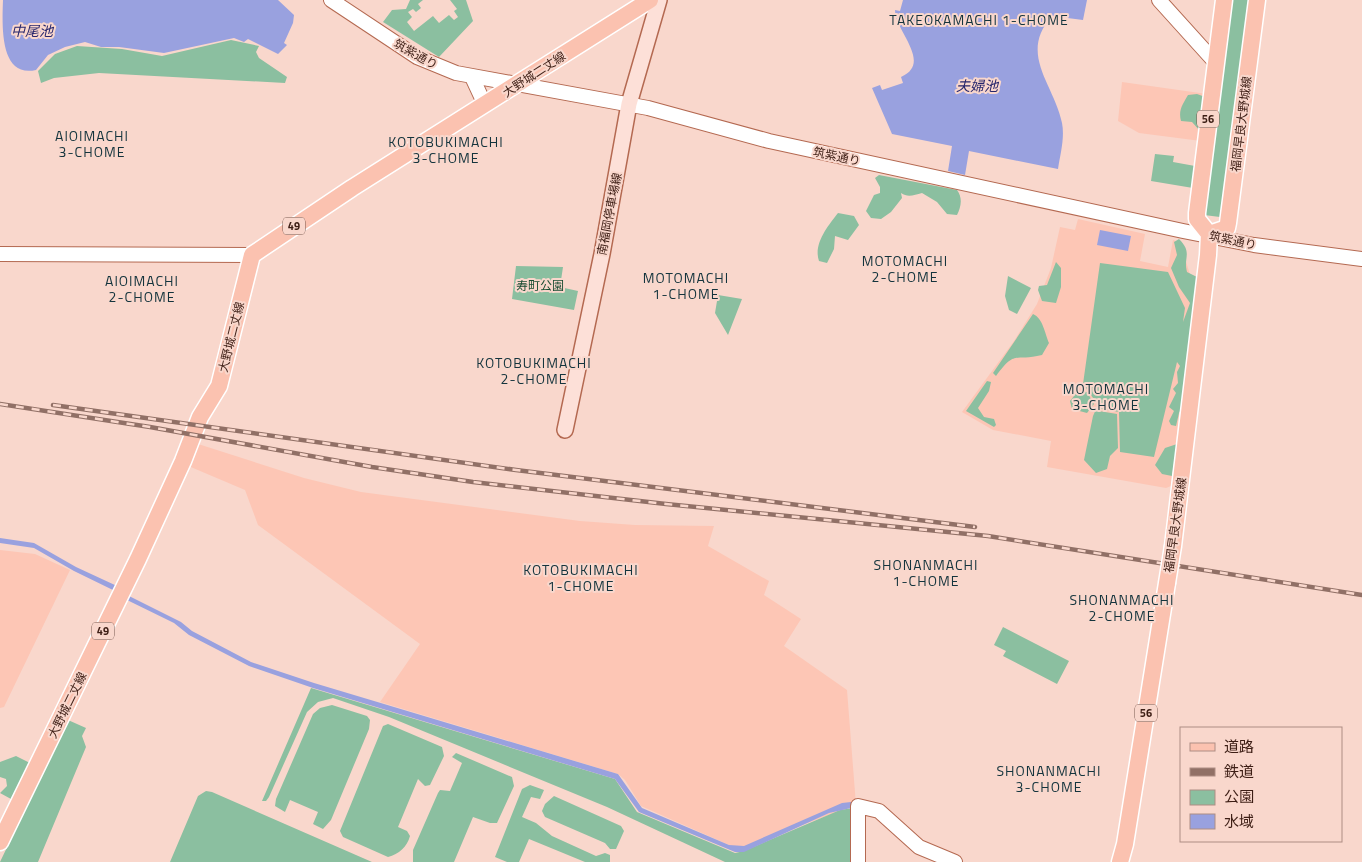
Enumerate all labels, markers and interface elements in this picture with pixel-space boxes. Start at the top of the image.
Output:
district label: TAKEOKAMACHI 1-CHOME [889,9,1069,30]
water label: 中尾池 [11,20,55,41]
street label: 筑紫通り [390,34,442,74]
street label: 大野城二丈線 [499,46,569,102]
water label: 夫婦池 [956,75,1000,96]
street label: 福岡早良大野城線 [1226,75,1256,173]
road number: 56 [1197,110,1219,128]
district label: AIOIMACHI 3-CHOME [55,125,129,162]
district label: KOTOBUKIMACHI 3-CHOME [388,131,504,168]
street label: 筑紫通り [812,142,862,170]
street label: 南福岡停車場線 [592,171,626,257]
road number: 49 [283,218,305,235]
street label: 筑紫通り [1208,226,1258,254]
district label: MOTOMACHI 2-CHOME [862,250,948,287]
district label: MOTOMACHI 1-CHOME [643,267,729,304]
district label: AIOIMACHI 2-CHOME [105,270,179,307]
park label: 寿町公園 [516,276,564,295]
street label: 大野城二丈線 [213,300,249,374]
district label: KOTOBUKIMACHI 2-CHOME [476,352,592,389]
district label: MOTOMACHI 3-CHOME [1063,378,1149,415]
street label: 福岡早良大野城線 [1159,476,1191,574]
district label: SHONANMACHI 1-CHOME [874,554,979,591]
district label: KOTOBUKIMACHI 1-CHOME [523,559,639,596]
district label: SHONANMACHI 2-CHOME [1070,589,1175,626]
road number: 49 [92,622,114,640]
street label: 大野城二丈線 [43,668,91,742]
road number: 56 [1135,704,1157,721]
legend [1180,727,1342,842]
text: 道路 [1224,735,1254,758]
district label: SHONANMACHI 3-CHOME [997,760,1102,797]
text: 鉄道 [1224,760,1254,783]
text: 公園 [1224,785,1254,808]
text: 水域 [1224,810,1254,833]

